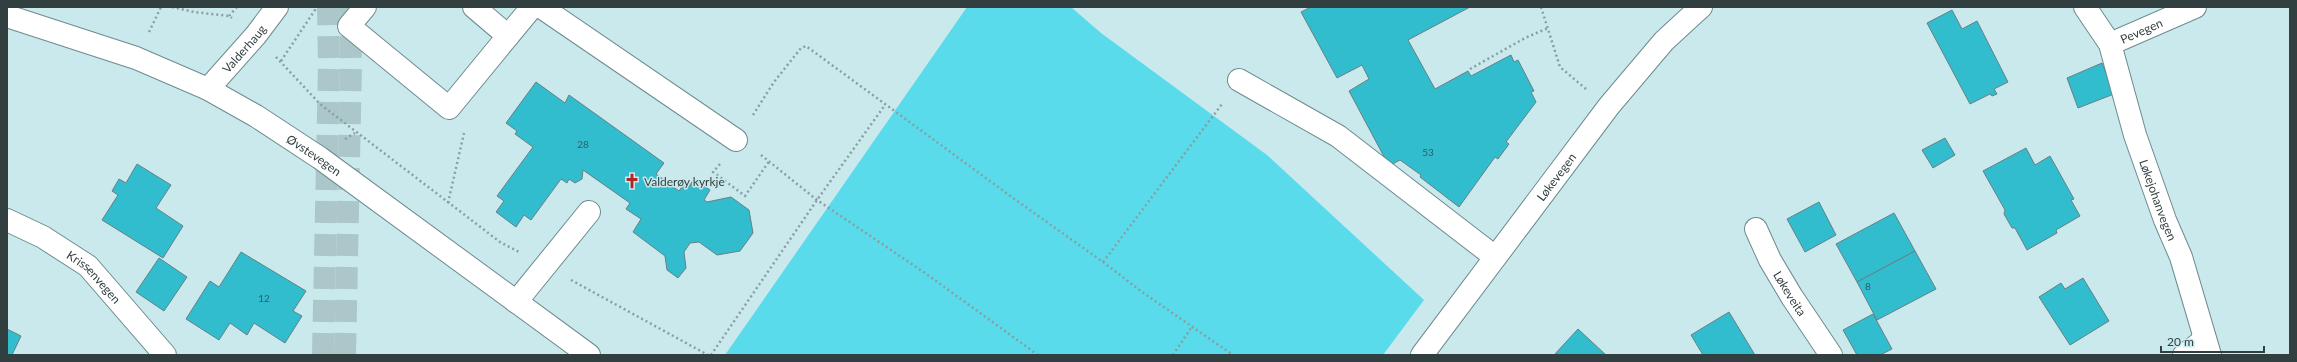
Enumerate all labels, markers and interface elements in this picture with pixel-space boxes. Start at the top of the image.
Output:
street label: Pevegen [2118,15,2165,46]
street label: Valderhaug [219,21,269,76]
street label: Øvstevegen [284,131,344,179]
house number: 28 [577,138,589,150]
house number: 53 [1422,146,1434,158]
street label: Løkevegen [1533,150,1579,204]
street label: Løkejohanvegen [2137,157,2180,243]
church icon: Valderøy kyrkje [623,172,641,190]
place label: Valderøy kyrkje [644,174,725,189]
street label: Krissenvegen [64,247,124,306]
street label: Løkeveita [1771,268,1810,319]
house number: 8 [1865,280,1871,292]
house number: 12 [258,292,270,304]
scale bar [2161,328,2264,354]
text: 20 m [2167,334,2194,349]

